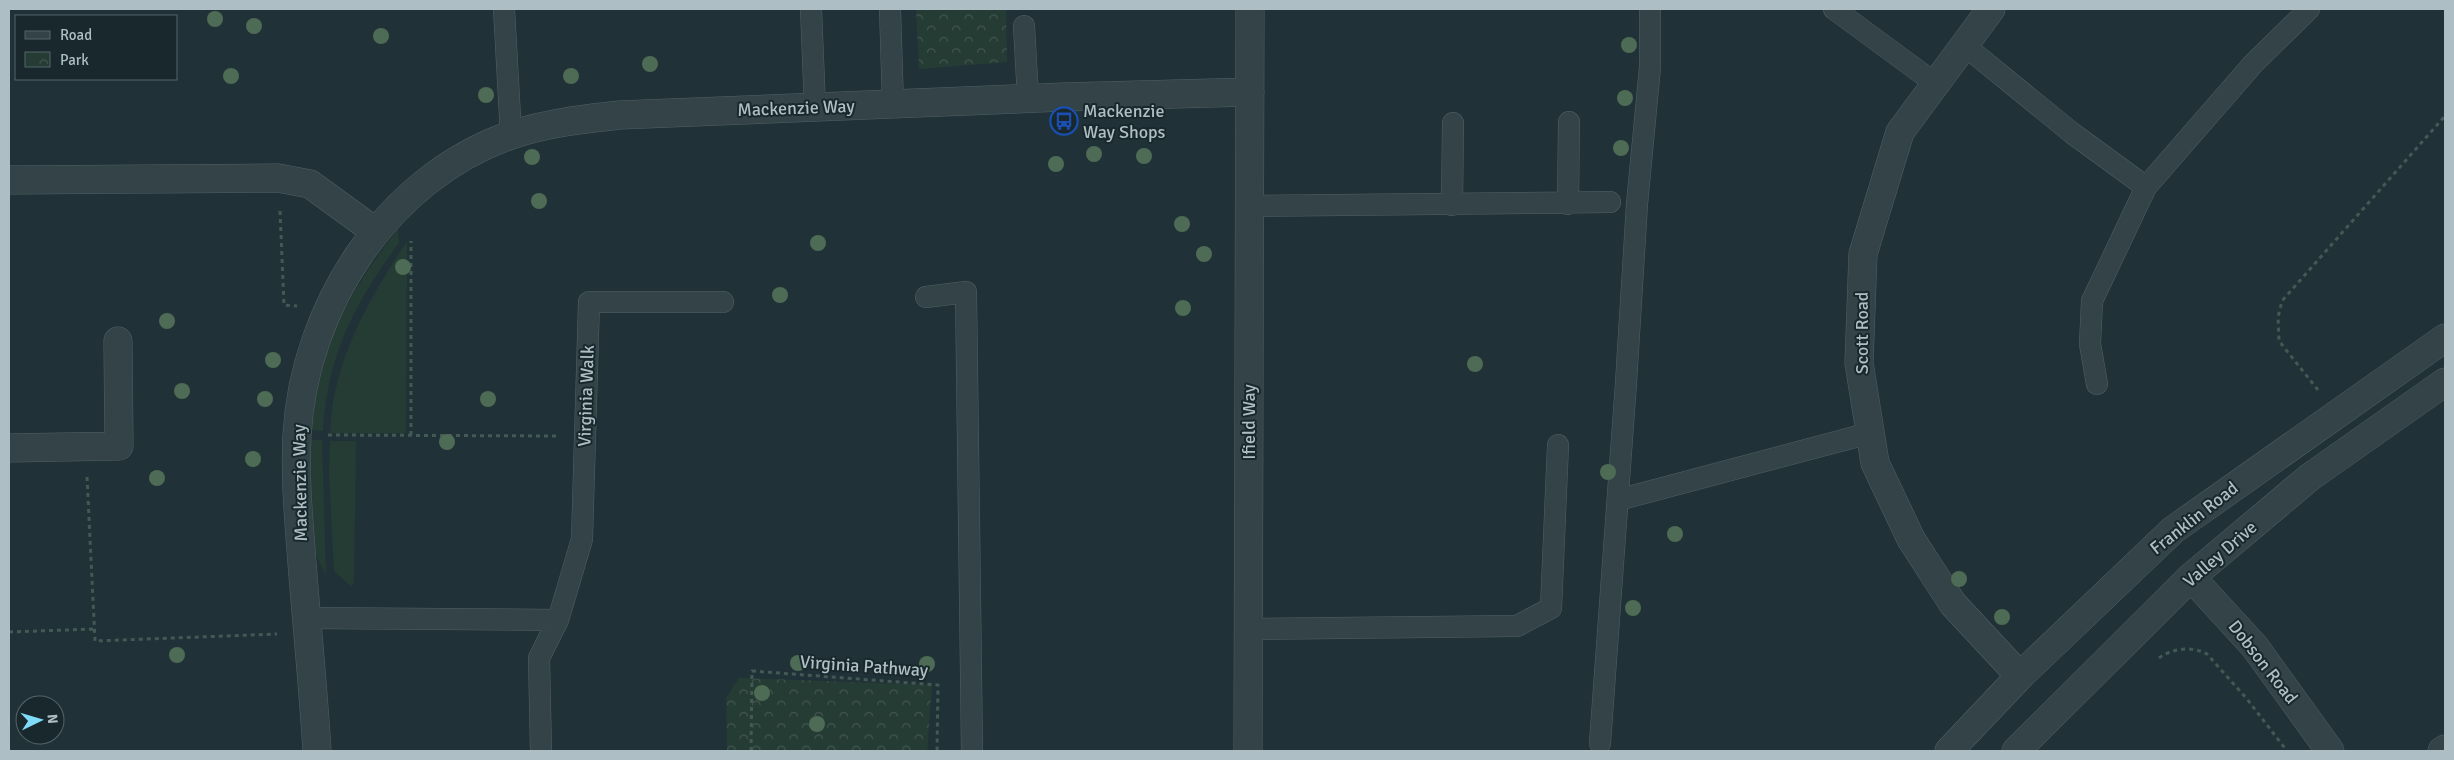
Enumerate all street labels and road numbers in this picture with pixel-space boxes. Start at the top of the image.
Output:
street label: Mackenzie Way [737,95,856,121]
street label: Scott Road [1851,292,1873,374]
street label: Virginia Walk [573,345,599,447]
street label: Ifield Way [1238,384,1260,460]
street label: Mackenzie Way [288,424,312,542]
street label: Franklin Road [2146,477,2242,559]
street label: Valley Drive [2179,516,2261,592]
street label: Dobson Road [2224,616,2302,708]
street label: Virginia Pathway [799,651,929,681]

